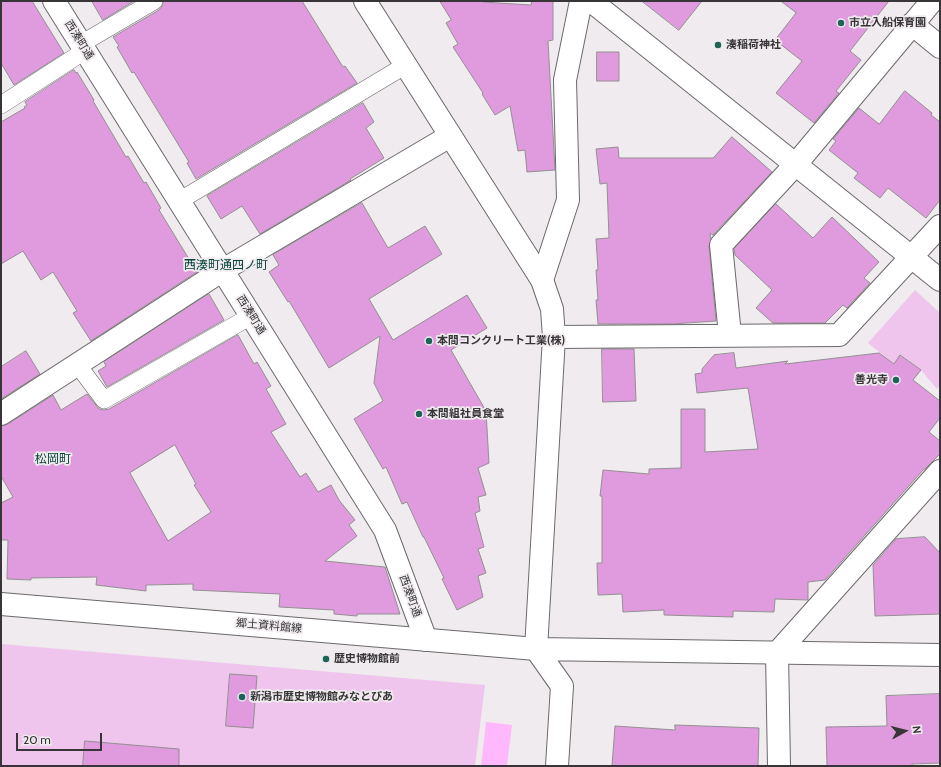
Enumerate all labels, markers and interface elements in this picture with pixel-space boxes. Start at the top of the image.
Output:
place label: 市立入船保育園 [849,16,926,30]
street label: 西湊町通 [62,18,96,62]
marker: 市立入船保育園 [836,18,846,28]
place label: 湊稲荷神社 [726,38,781,52]
marker: 湊稲荷神社 [713,40,723,50]
district label: 西湊町通四ノ町 [184,258,268,272]
street label: 西湊町通 [234,293,268,337]
place label: 本間コンクリート工業(株) [437,334,565,348]
marker: 本間コンクリート工業(株) [424,336,434,346]
place label: 善光寺 [855,373,888,387]
marker: 善光寺 [891,375,901,385]
place label: 本間組社員食堂 [427,407,504,421]
marker: 本間組社員食堂 [414,409,424,419]
district label: 松岡町 [35,452,71,466]
street label: 西湊町通 [396,573,424,619]
street label: 郷土資料館線 [236,617,302,635]
place label: 歴史博物館前 [334,652,400,666]
marker: 歴史博物館前 [321,654,331,664]
place label: 新潟市歴史博物館みなとぴあ [250,690,393,704]
marker: 新潟市歴史博物館みなとぴあ [237,692,247,702]
north arrow [885,711,925,751]
scale bar [18,725,104,751]
text: N [909,725,924,734]
text: 20 m [23,732,51,747]

